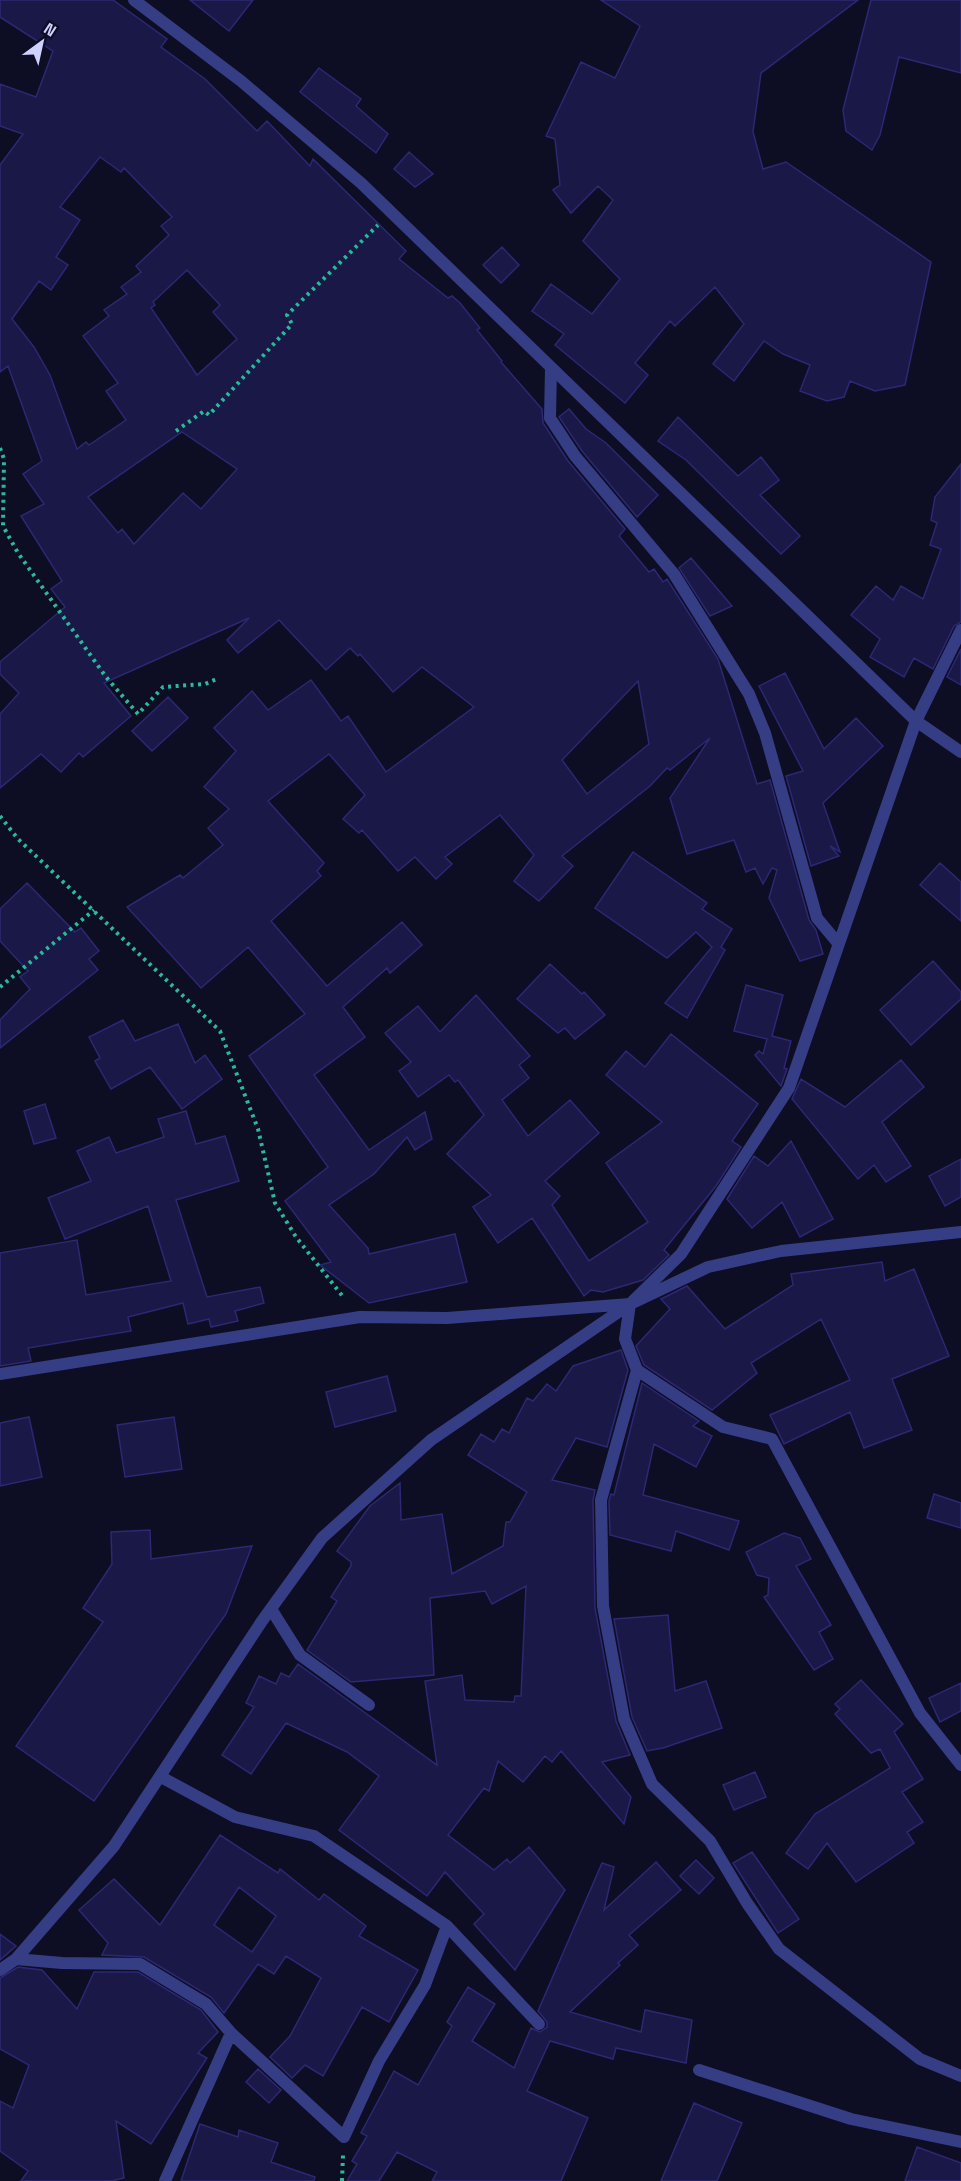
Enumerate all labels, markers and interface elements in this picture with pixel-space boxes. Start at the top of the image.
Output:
north arrow [12,12,72,72]
text: N [40,18,60,42]

